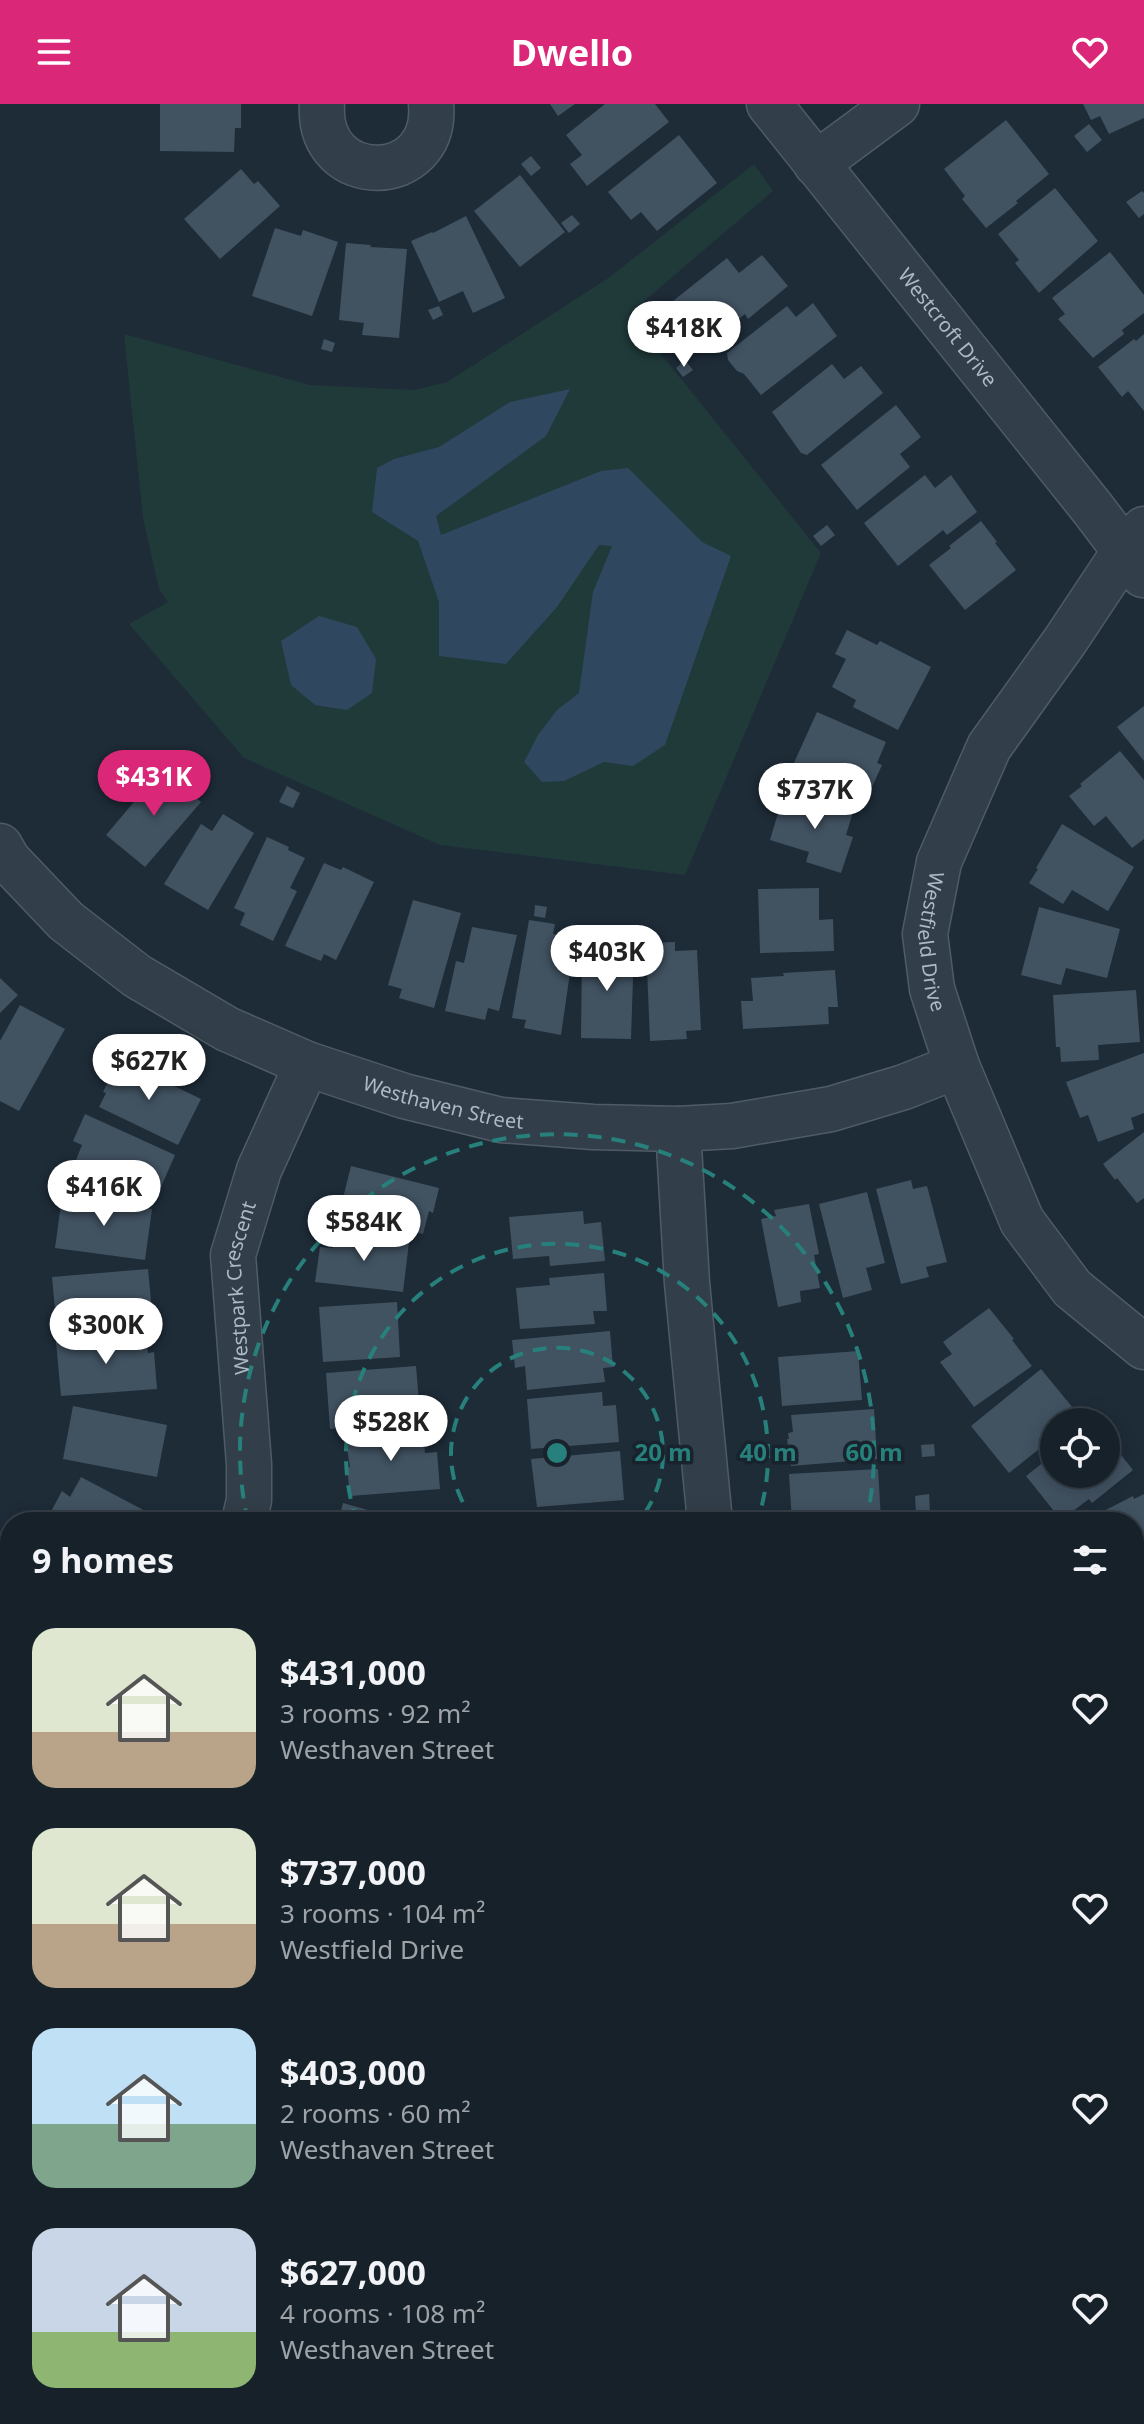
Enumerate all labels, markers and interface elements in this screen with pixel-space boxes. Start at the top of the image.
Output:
text: Dwello [511,28,633,77]
icon: menu [32,30,76,74]
icon: heart [1068,30,1112,74]
street label: Westcroft Drive [892,262,1004,392]
pin: $418K [628,301,740,369]
text: $418K [646,309,722,345]
pin: $431K [98,750,210,818]
text: $431K [116,758,192,794]
pin: $737K [759,763,871,831]
text: $737K [777,771,853,807]
street label: Westfield Drive [911,869,952,1015]
pin: $403K [551,925,663,993]
text: $403K [569,933,645,969]
pin: $627K [93,1034,205,1102]
text: $627K [111,1042,187,1078]
street label: Westhaven Street [360,1069,524,1135]
pin: $416K [48,1160,160,1228]
text: $416K [66,1168,142,1204]
pin: $584K [308,1195,420,1263]
street label: Westpark Crescent [218,1198,262,1376]
text: $584K [326,1203,402,1239]
pin: $300K [50,1298,162,1366]
text: $300K [68,1306,144,1342]
pin: $528K [335,1395,447,1463]
text: $528K [353,1403,429,1439]
map controls [1040,1408,1120,1488]
button: locate [1040,1408,1120,1488]
text: 20 m [634,1435,692,1468]
text: 40 m [739,1435,797,1468]
text: 60 m [845,1435,903,1468]
centre of rings [543,1439,571,1467]
text: 9 homes [32,1537,174,1583]
icon: filters [1068,1538,1112,1582]
text: $431,000 [280,1649,426,1695]
icon: home [96,1660,192,1756]
icon: heart [1068,1686,1112,1730]
text: 3 rooms · 92 m² [280,1695,470,1731]
text: Westhaven Street [280,1731,494,1767]
text: $737,000 [280,1849,426,1895]
icon: home [96,1860,192,1956]
icon: heart [1068,1886,1112,1930]
text: 3 rooms · 104 m² [280,1895,485,1931]
text: Westfield Drive [280,1931,464,1967]
text: $403,000 [280,2049,426,2095]
icon: home [96,2060,192,2156]
icon: heart [1068,2086,1112,2130]
text: 2 rooms · 60 m² [280,2095,470,2131]
text: Westhaven Street [280,2131,494,2167]
text: $627,000 [280,2249,426,2295]
icon: home [96,2260,192,2356]
icon: heart [1068,2286,1112,2330]
text: 4 rooms · 108 m² [280,2295,485,2331]
text: Westhaven Street [280,2331,494,2367]

